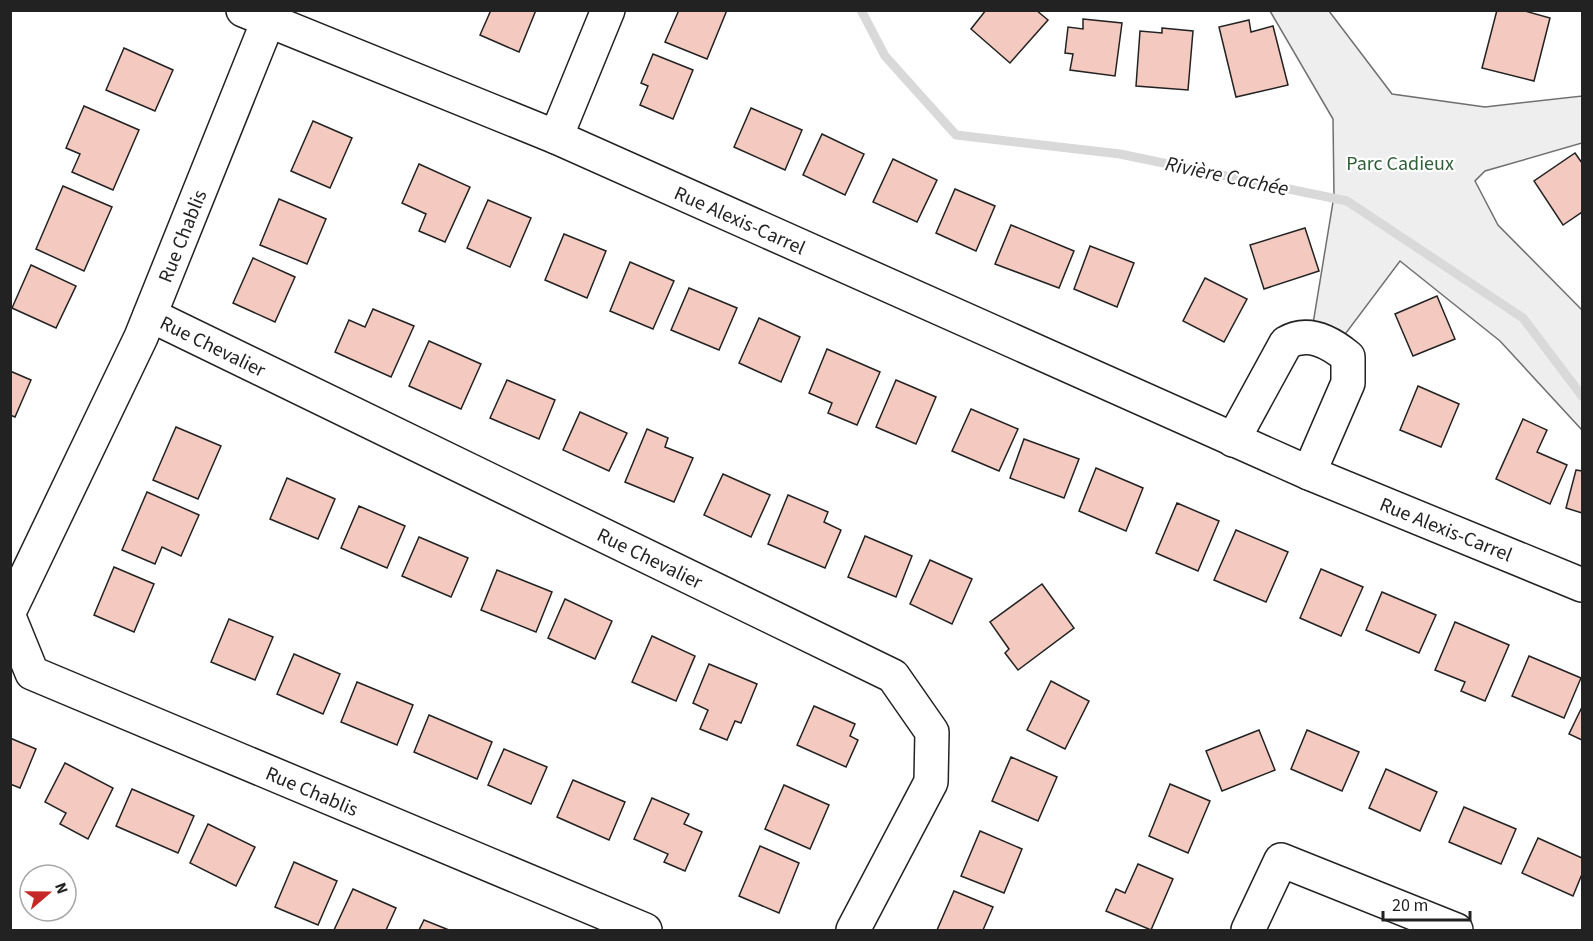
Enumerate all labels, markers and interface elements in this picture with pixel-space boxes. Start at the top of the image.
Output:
water label: Rivière Cachée [1163,148,1291,204]
park label: Parc Cadieux [1346,150,1454,178]
street label: Rue Alexis-Carrel [670,179,810,262]
street label: Rue Chablis [152,186,214,287]
street label: Rue Chevalier [155,309,270,385]
street label: Rue Alexis-Carrel [1375,491,1516,569]
street label: Rue Chevalier [592,521,707,597]
street label: Rue Chablis [261,760,362,824]
north arrow [18,863,78,923]
text: N [49,879,73,897]
scale bar [1383,884,1470,922]
text: 20 m [1392,893,1428,918]

